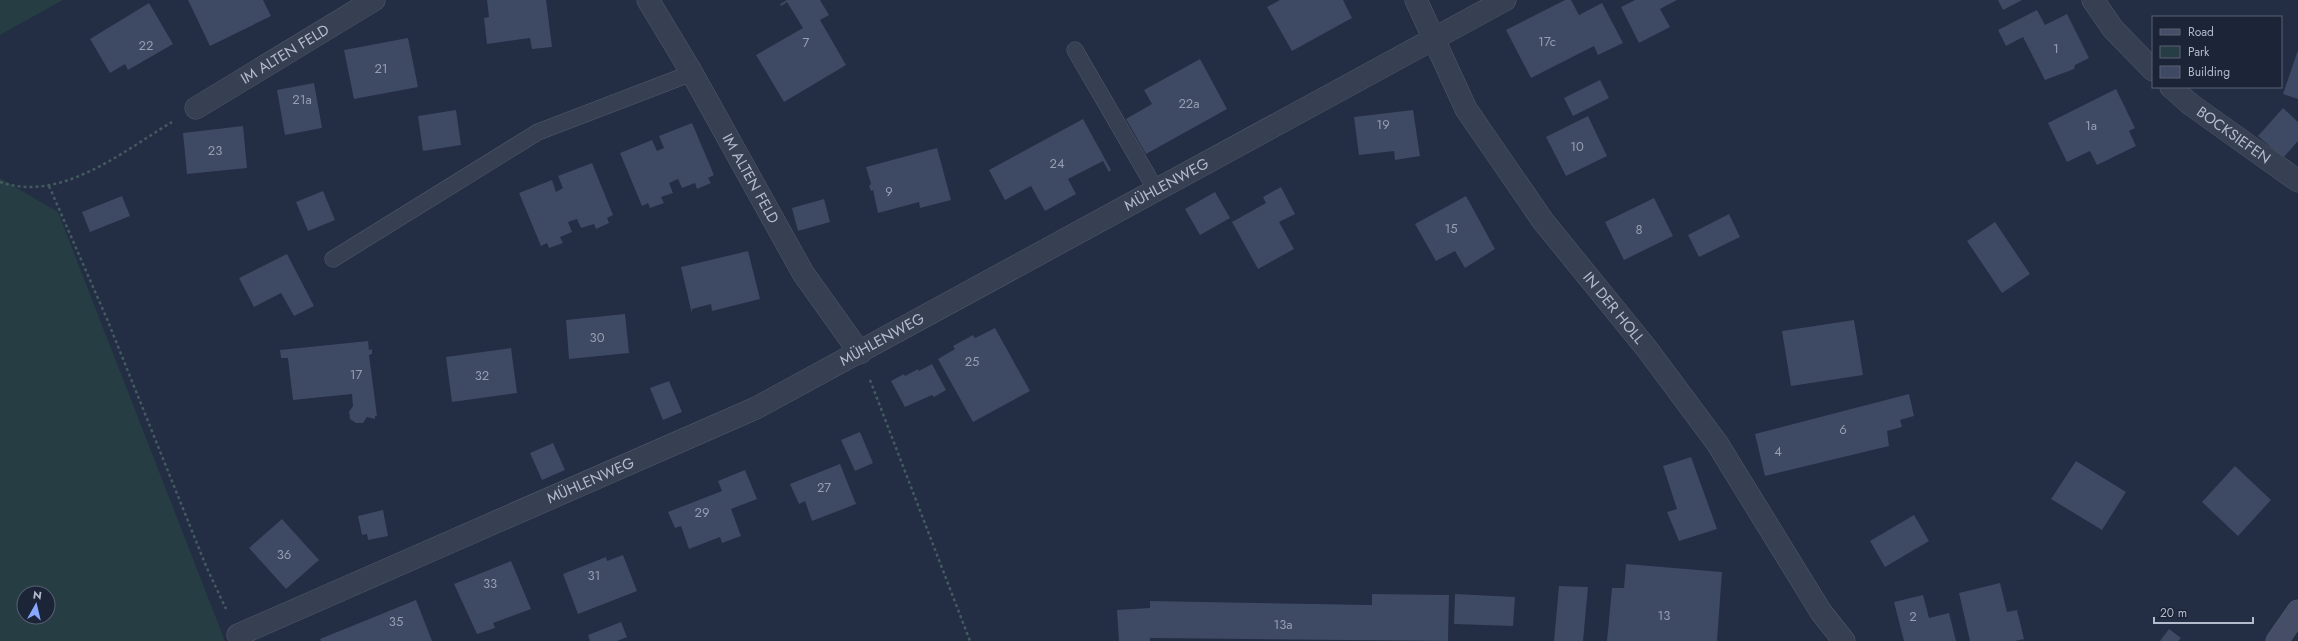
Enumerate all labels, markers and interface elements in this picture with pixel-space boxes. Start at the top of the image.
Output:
legend [2152,16,2282,88]
street label: IM ALTEN FELD [236,19,333,89]
text: Road [2188,23,2214,41]
house number: 17c [1538,32,1556,51]
house number: 7 [803,33,810,52]
house number: 22 [139,36,153,55]
house number: 1 [2053,39,2059,58]
text: Park [2188,43,2210,61]
house number: 21 [374,59,388,78]
text: Building [2188,63,2230,81]
house number: 21a [292,90,312,109]
house number: 22a [1178,94,1200,113]
street label: BOCKSIEFEN [2192,101,2275,169]
house number: 19 [1376,115,1390,134]
house number: 1a [2085,116,2097,135]
street label: IM ALTEN FELD [717,129,785,228]
house number: 10 [1570,137,1584,156]
house number: 23 [208,141,222,160]
street label: MÜHLENWEG [1120,152,1213,216]
house number: 24 [1050,154,1065,173]
house number: 9 [885,182,893,201]
house number: 15 [1444,219,1458,238]
house number: 8 [1635,220,1643,239]
street label: IN DER HOLL [1578,267,1650,349]
street label: MÜHLENWEG [836,307,928,371]
house number: 30 [590,328,605,347]
house number: 25 [965,352,979,371]
house number: 17 [350,365,363,384]
house number: 32 [475,366,489,385]
house number: 6 [1839,420,1847,439]
house number: 4 [1774,442,1782,461]
street label: MÜHLENWEG [543,452,638,509]
house number: 27 [817,478,831,497]
house number: 29 [695,503,709,522]
house number: 36 [277,545,291,564]
house number: 31 [588,566,600,585]
house number: 33 [483,574,497,593]
north arrow [16,585,56,625]
text: N [32,587,43,604]
scale bar [2154,599,2253,625]
text: 20 m [2160,604,2187,622]
house number: 13 [1658,606,1670,625]
house number: 2 [1909,607,1917,626]
house number: 35 [389,612,403,631]
house number: 13a [1273,615,1293,634]

